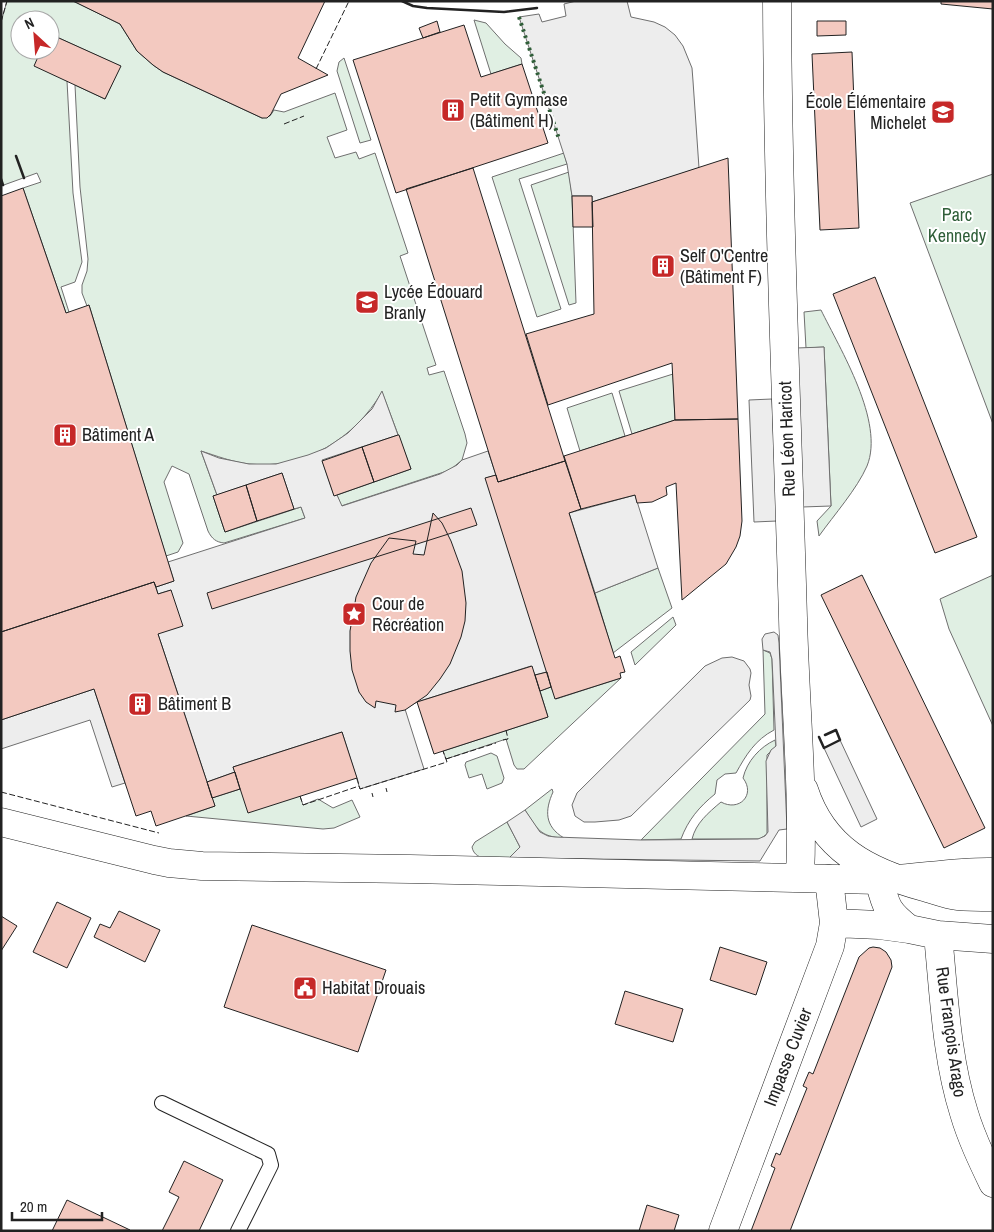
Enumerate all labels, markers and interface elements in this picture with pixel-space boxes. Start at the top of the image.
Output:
north arrow [10,10,60,60]
text: N [22,13,37,33]
place label: Petit Gymnase (Bâtiment H) [470,87,568,133]
place label: École Élémentaire Michelet [805,89,926,135]
building icon: Petit Gymnase (Bâtiment H) [440,97,466,123]
school or university icon: École Élémentaire Michelet [930,99,956,125]
park label: Parc Kennedy [928,202,987,248]
place label: Self O'Centre (Bâtiment F) [680,243,768,289]
building icon: Self O'Centre (Bâtiment F) [650,253,676,279]
place label: Lycée Édouard Branly [384,279,483,325]
school or university icon: Lycée Édouard Branly [354,289,380,315]
street label: Rue Léon Haricot [772,381,801,497]
building icon: Bâtiment A [52,422,78,448]
place label: Bâtiment A [82,422,154,447]
place label: Cour de Récréation [372,591,444,637]
place icon: Cour de Récréation [341,601,367,627]
building icon: Bâtiment B [127,691,153,717]
place label: Bâtiment B [158,691,231,716]
street label: Rue François Arago [930,965,973,1099]
public building icon: Habitat Drouais [292,975,318,1001]
place label: Habitat Drouais [322,975,425,1000]
street label: Impasse Cuvier [757,1004,818,1110]
scale bar [12,1190,102,1222]
text: 20 m [20,1196,47,1217]

